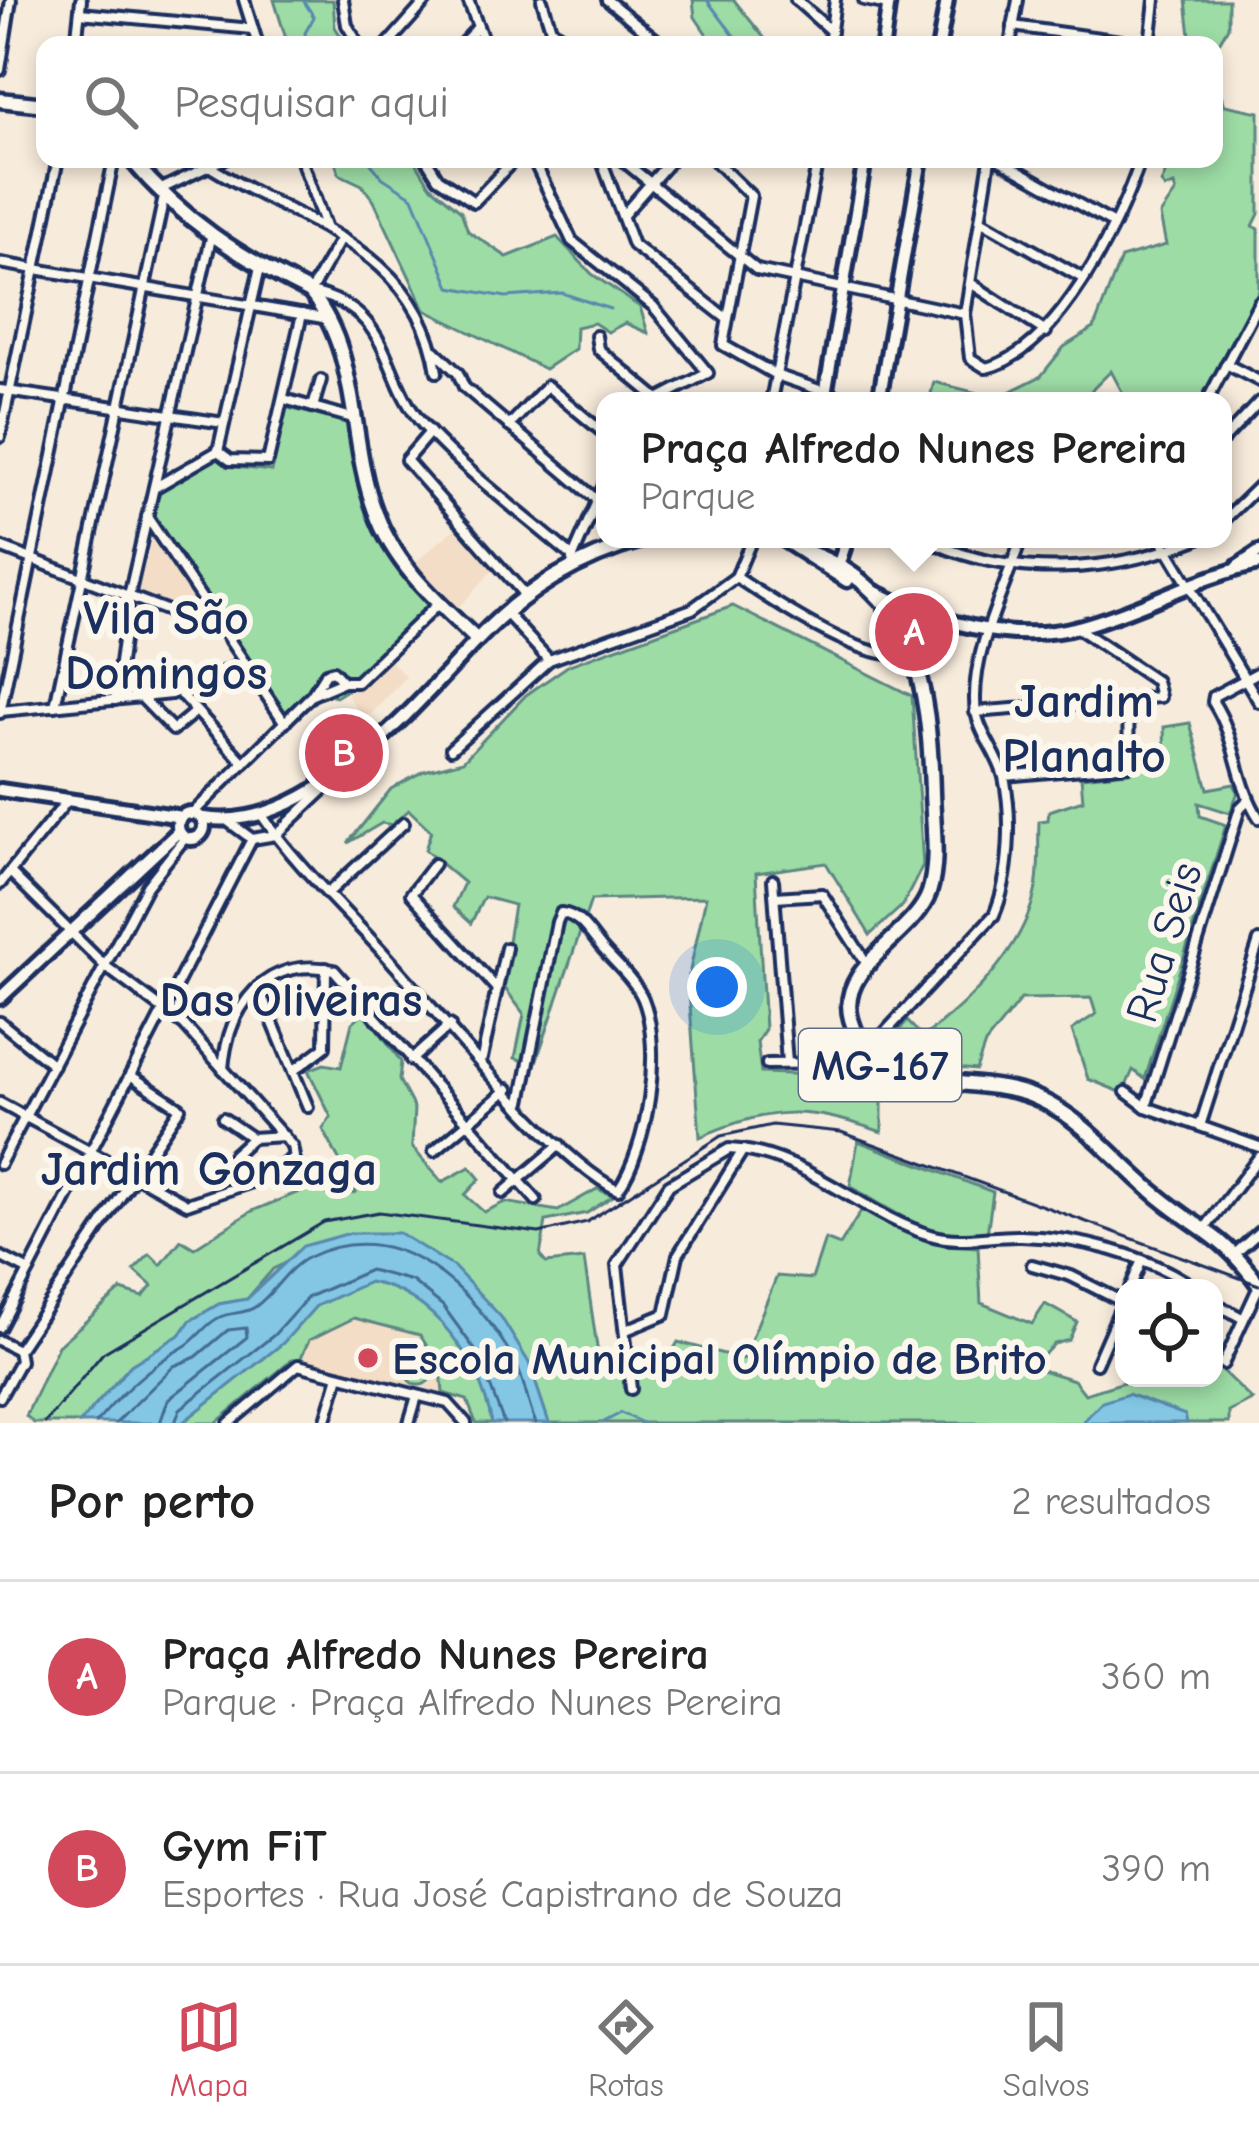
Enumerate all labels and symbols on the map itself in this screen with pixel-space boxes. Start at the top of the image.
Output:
pin: A [875,587,953,677]
district label: Vila São Domingos [65,591,267,701]
district label: Jardim Planalto [1002,674,1166,784]
pin: B [305,708,383,798]
street label: Rua Seis [1115,856,1213,1028]
your location [687,957,747,1017]
district label: Das Oliveiras [160,973,422,1028]
road number: MG-167 [799,1029,961,1101]
district label: Jardim Gonzaga [41,1142,377,1197]
place label: Escola Municipal Olímpio de Brito [392,1333,1047,1385]
marker: Escola Municipal Olímpio de Brito [355,1345,381,1371]

